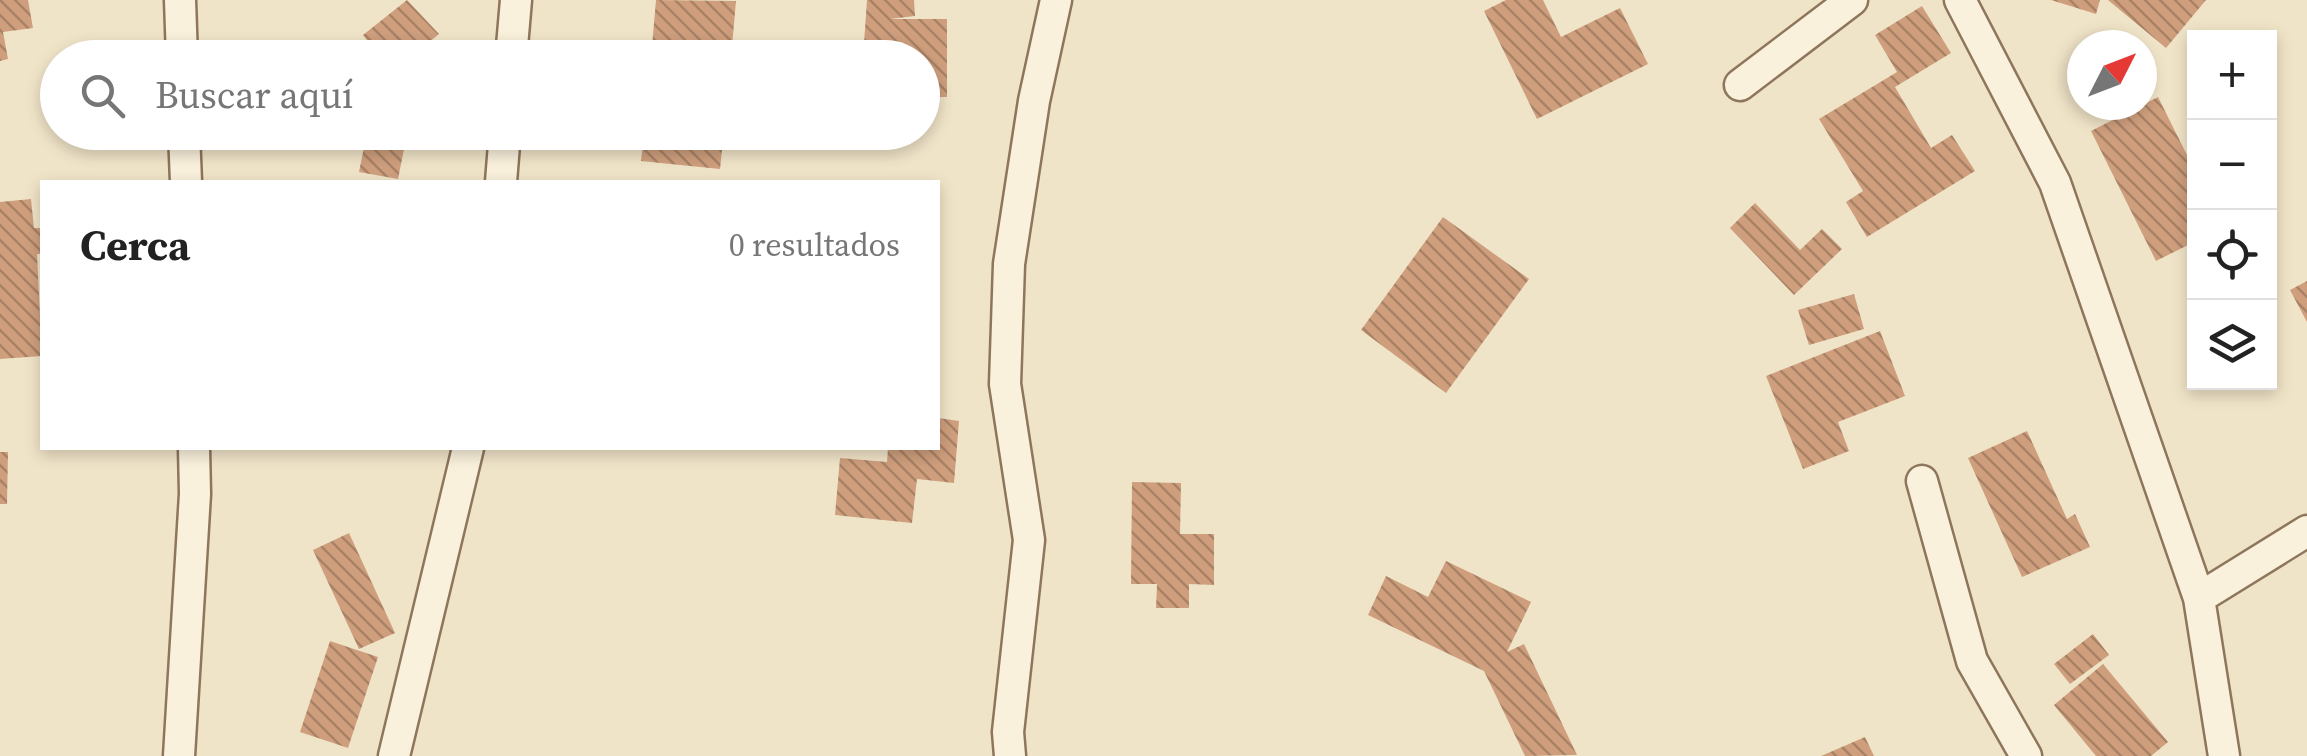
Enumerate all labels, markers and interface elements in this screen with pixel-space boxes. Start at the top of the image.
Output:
north arrow [2067,30,2157,120]
map controls [2187,30,2277,390]
button: + [2187,30,2277,120]
search box [40,40,940,150]
icon: search [75,68,130,123]
text: Buscar aquí [155,69,353,121]
button: − [2187,120,2277,210]
button: locate [2187,210,2277,300]
text: Cerca [80,216,190,274]
text: 0 resultados [729,223,900,267]
button: layers [2187,300,2277,390]

